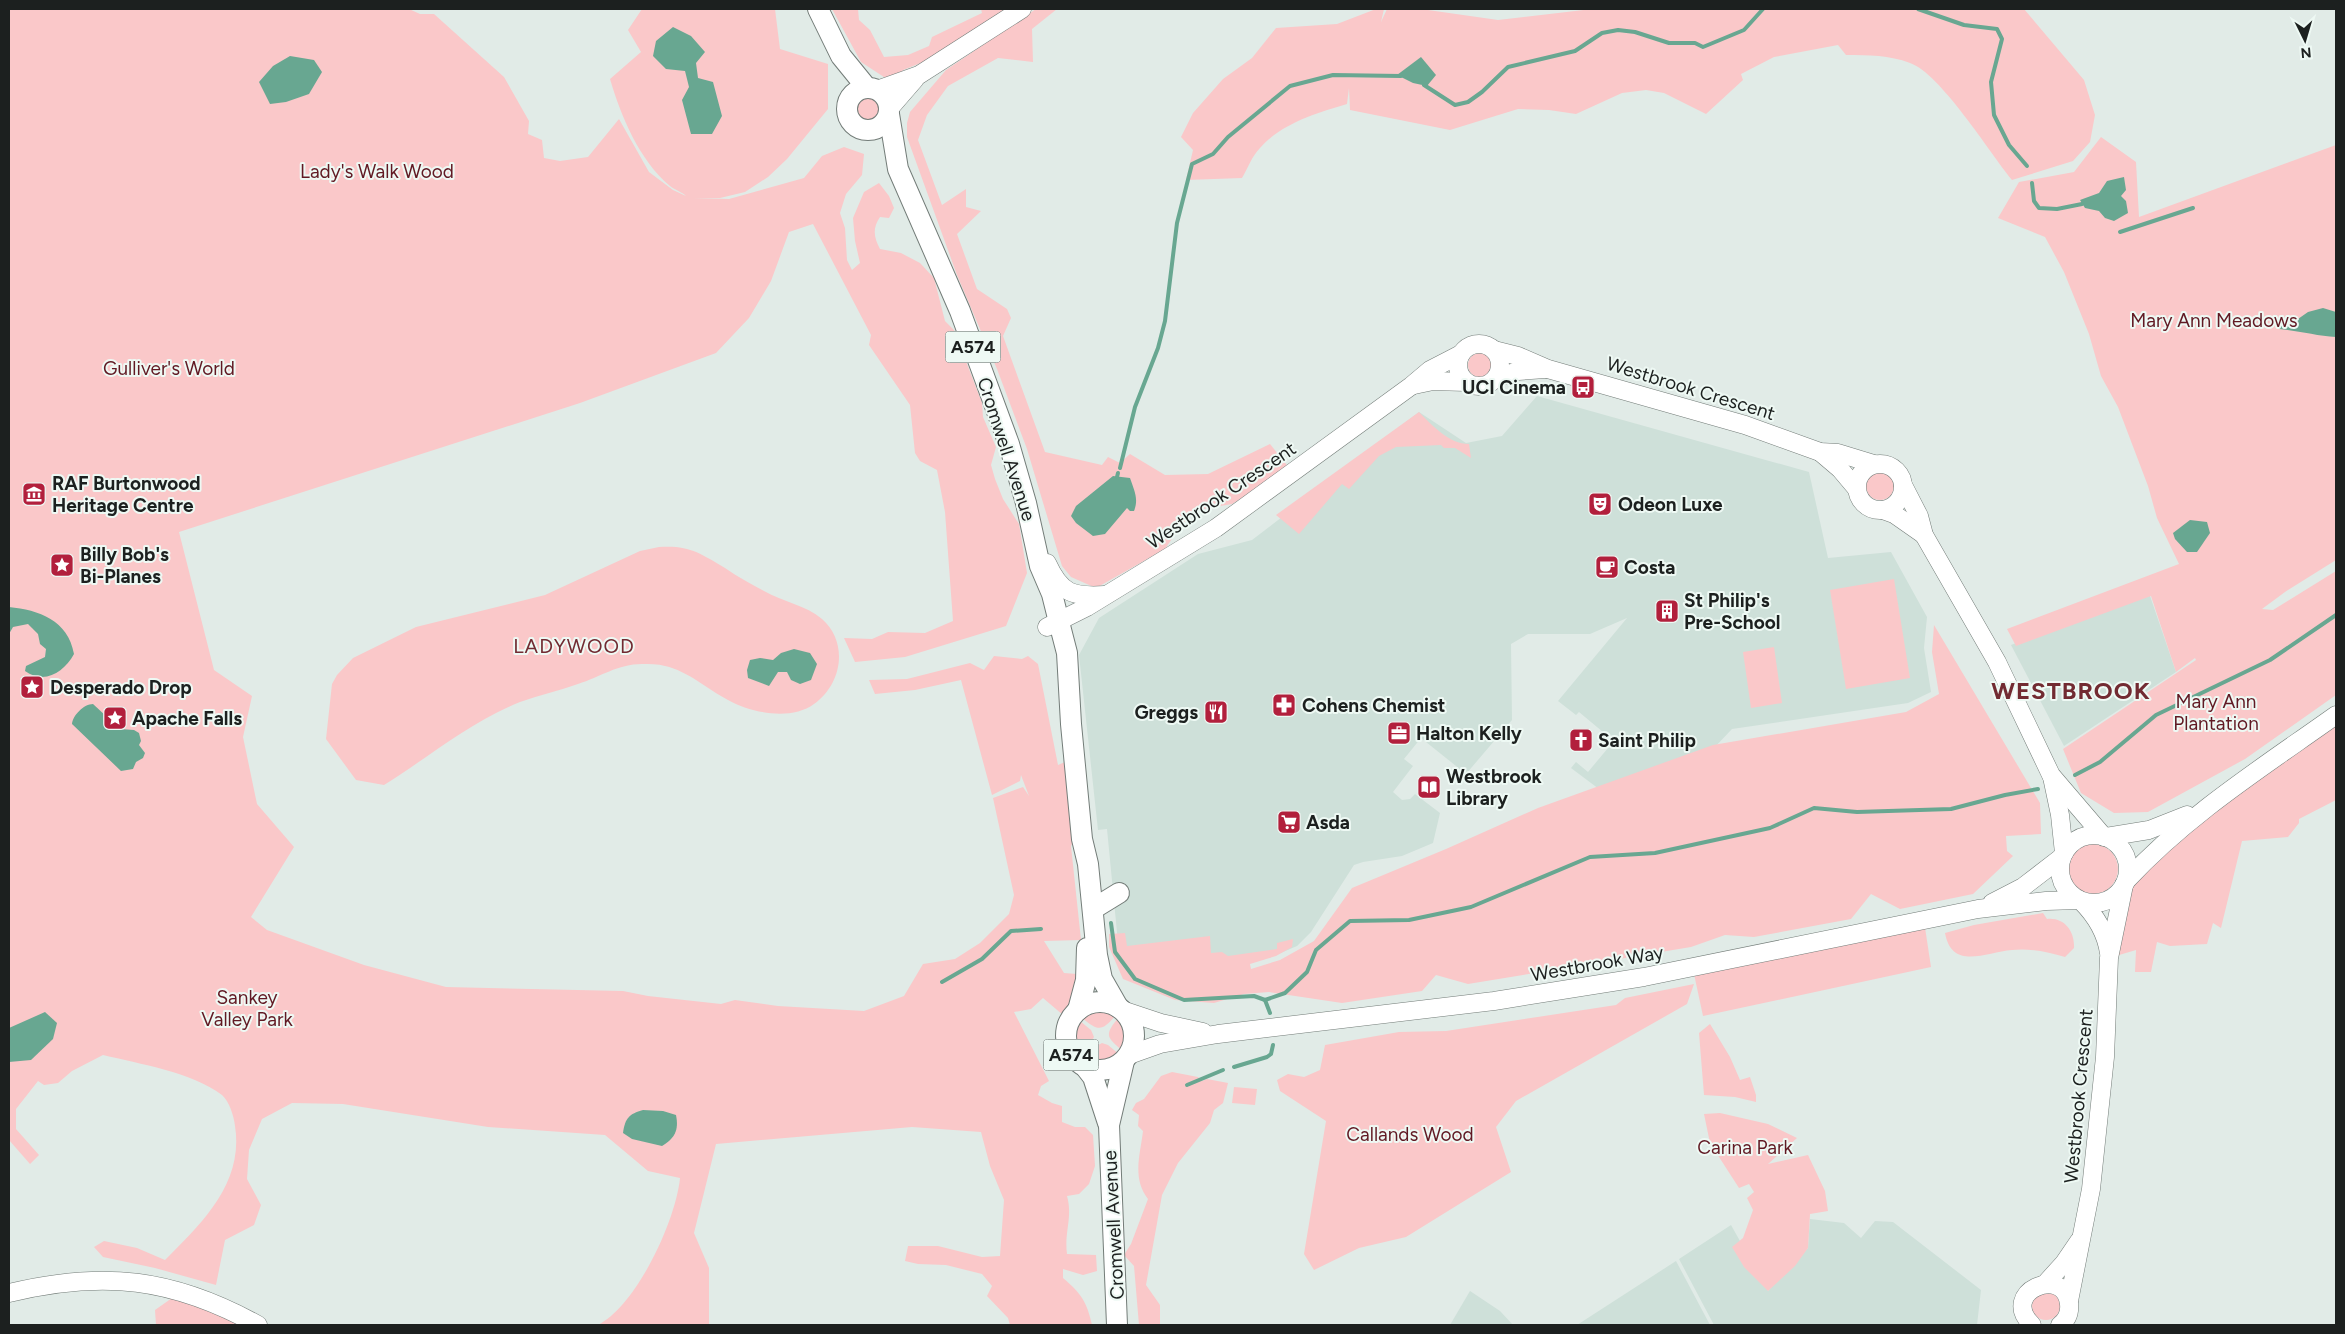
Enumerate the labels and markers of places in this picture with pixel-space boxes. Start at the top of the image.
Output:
bus stop icon: UCI Cinema [1570,374,1596,400]
place label: UCI Cinema [1462,376,1566,399]
place label: RAF Burtonwood Heritage Centre [52,472,201,517]
museum icon: RAF Burtonwood Heritage Centre [21,481,47,507]
theatre icon: Odeon Luxe [1587,491,1613,517]
place label: Odeon Luxe [1618,493,1723,516]
place label: Billy Bob's Bi-Planes [80,543,169,588]
place icon: Billy Bob's Bi-Planes [49,552,75,578]
cafe icon: Costa [1594,554,1620,580]
place label: Costa [1624,556,1675,579]
place label: St Philip's Pre-School [1684,589,1780,634]
building icon: St Philip's Pre-School [1654,598,1680,624]
place icon: Desperado Drop [19,674,45,700]
place label: Desperado Drop [50,676,192,699]
pharmacy icon: Cohens Chemist [1271,692,1297,718]
place label: Cohens Chemist [1302,694,1446,717]
restaurant icon: Greggs [1203,699,1229,725]
place label: Greggs [1134,701,1198,724]
place icon: Apache Falls [102,705,128,731]
place label: Apache Falls [132,707,242,730]
office icon: Halton Kelly [1386,720,1412,746]
place label: Halton Kelly [1416,722,1522,745]
church icon: Saint Philip [1568,727,1594,753]
place label: Saint Philip [1598,729,1696,752]
place label: Westbrook Library [1446,765,1543,810]
library icon: Westbrook Library [1416,774,1442,800]
supermarket icon: Asda [1276,809,1302,835]
place label: Asda [1306,811,1350,834]

